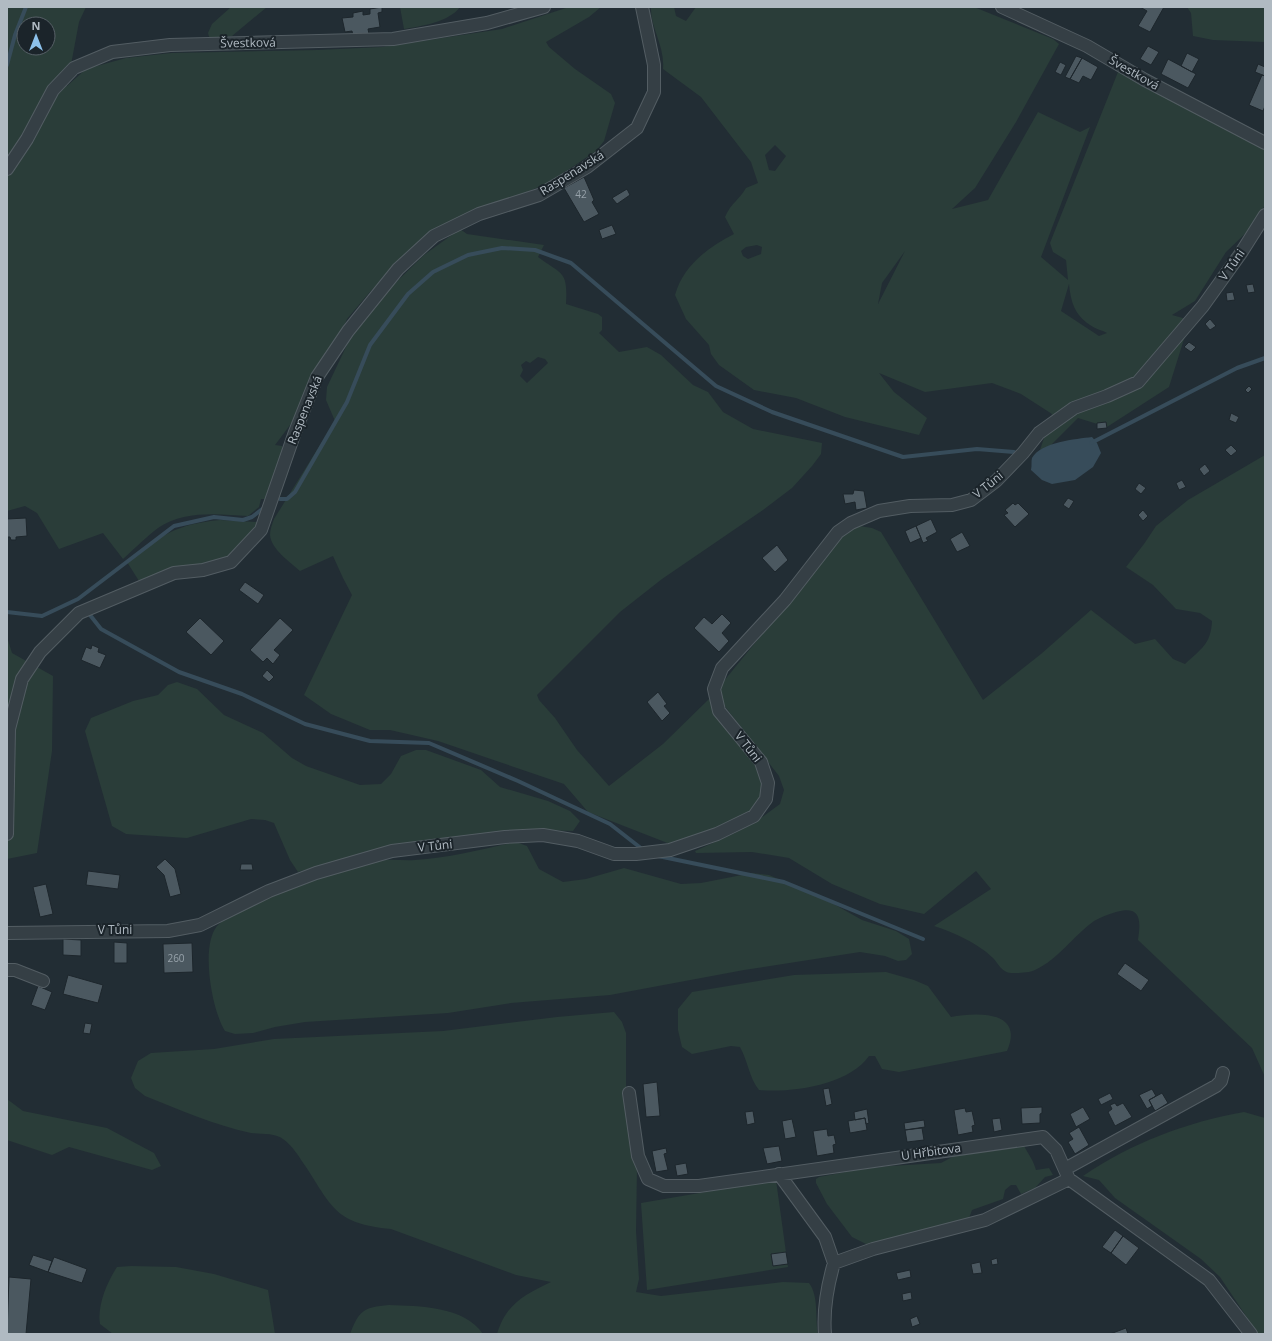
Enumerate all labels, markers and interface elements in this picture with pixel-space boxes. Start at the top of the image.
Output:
north arrow [16,16,56,56]
text: N [32,18,40,33]
street label: Švestková [220,34,276,51]
street label: Švestková [1106,51,1163,94]
street label: Raspenavská [536,146,607,199]
house number: 42 [575,187,587,201]
street label: V Tůni [1215,246,1248,284]
street label: Raspenavská [283,373,326,447]
street label: V Tůni [969,467,1006,502]
street label: V Tůni [731,728,766,766]
street label: V Tůni [417,835,453,856]
street label: V Tůni [98,921,132,938]
house number: 260 [167,951,185,965]
street label: U Hřbitova [900,1139,962,1164]

